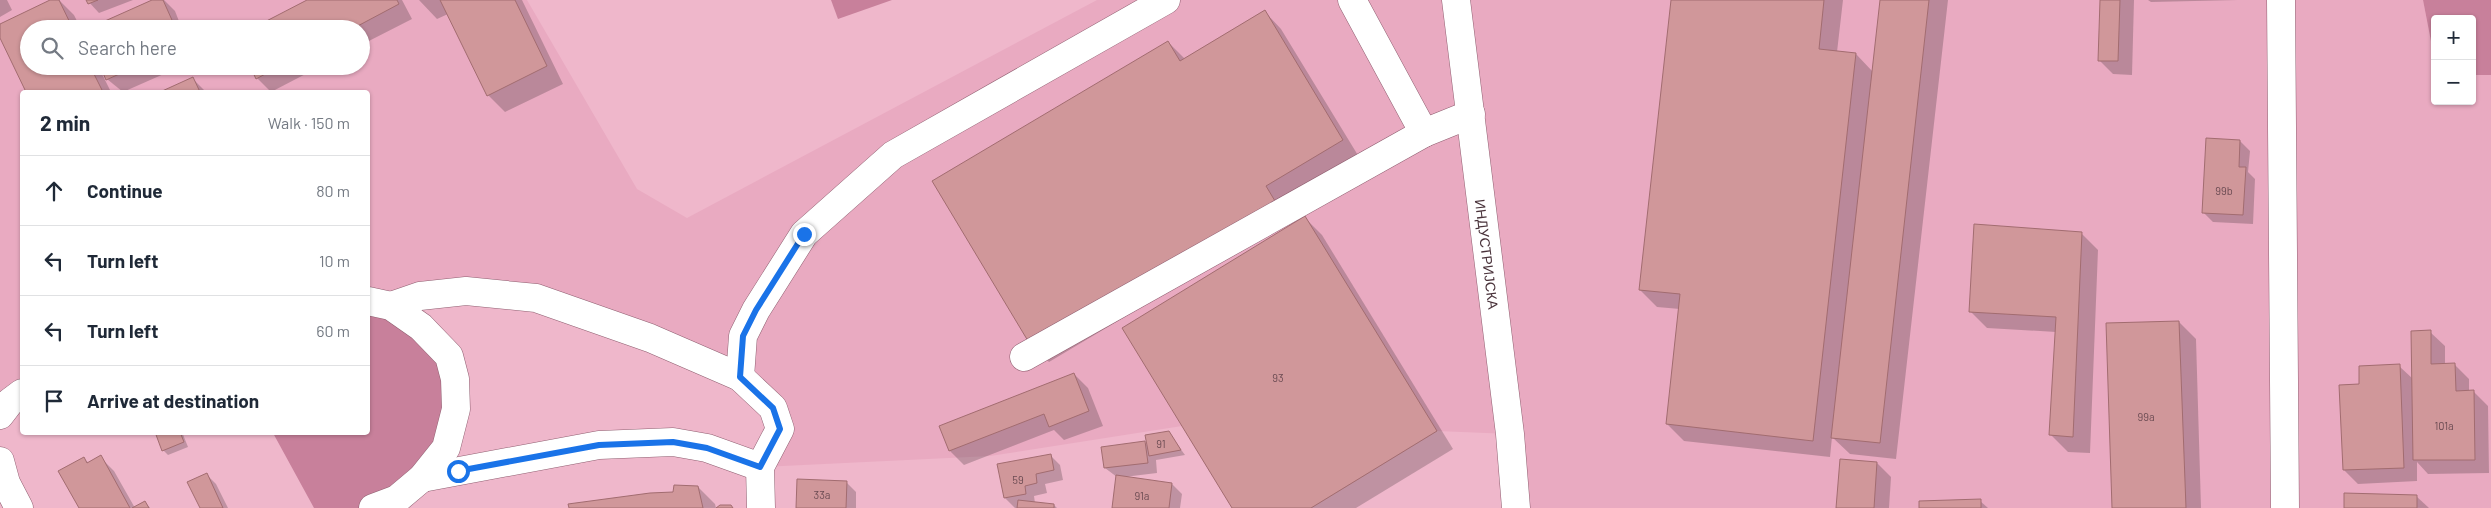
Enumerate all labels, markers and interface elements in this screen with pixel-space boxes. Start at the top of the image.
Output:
map controls [2431,15,2476,105]
button: + [2431,15,2476,60]
search box [20,20,370,75]
icon: search [38,34,66,62]
text: Search here [78,36,177,59]
button: − [2431,60,2476,105]
text: 2 min [40,110,90,135]
text: Walk · 150 m [268,113,350,132]
icon: ahead [40,177,68,205]
text: Continue [87,179,163,202]
text: 80 m [316,181,350,200]
house number: 99b [2215,184,2233,197]
street label: ИНДУСТРИЈСКА [1472,198,1503,311]
route end [793,223,816,246]
icon: left [40,247,68,275]
text: Turn left [87,249,158,272]
text: 10 m [319,251,350,270]
icon: left [40,317,68,345]
text: Turn left [87,319,158,342]
text: 60 m [316,321,350,340]
house number: 93 [1272,371,1284,384]
icon: arrive [40,387,68,415]
text: Arrive at destination [87,389,259,412]
house number: 99a [2137,410,2155,423]
house number: 101a [2434,419,2454,432]
house number: 91 [1156,437,1166,450]
route start [447,460,470,483]
house number: 59 [1012,473,1024,486]
house number: 33a [814,488,830,501]
house number: 91a [1135,489,1149,502]

